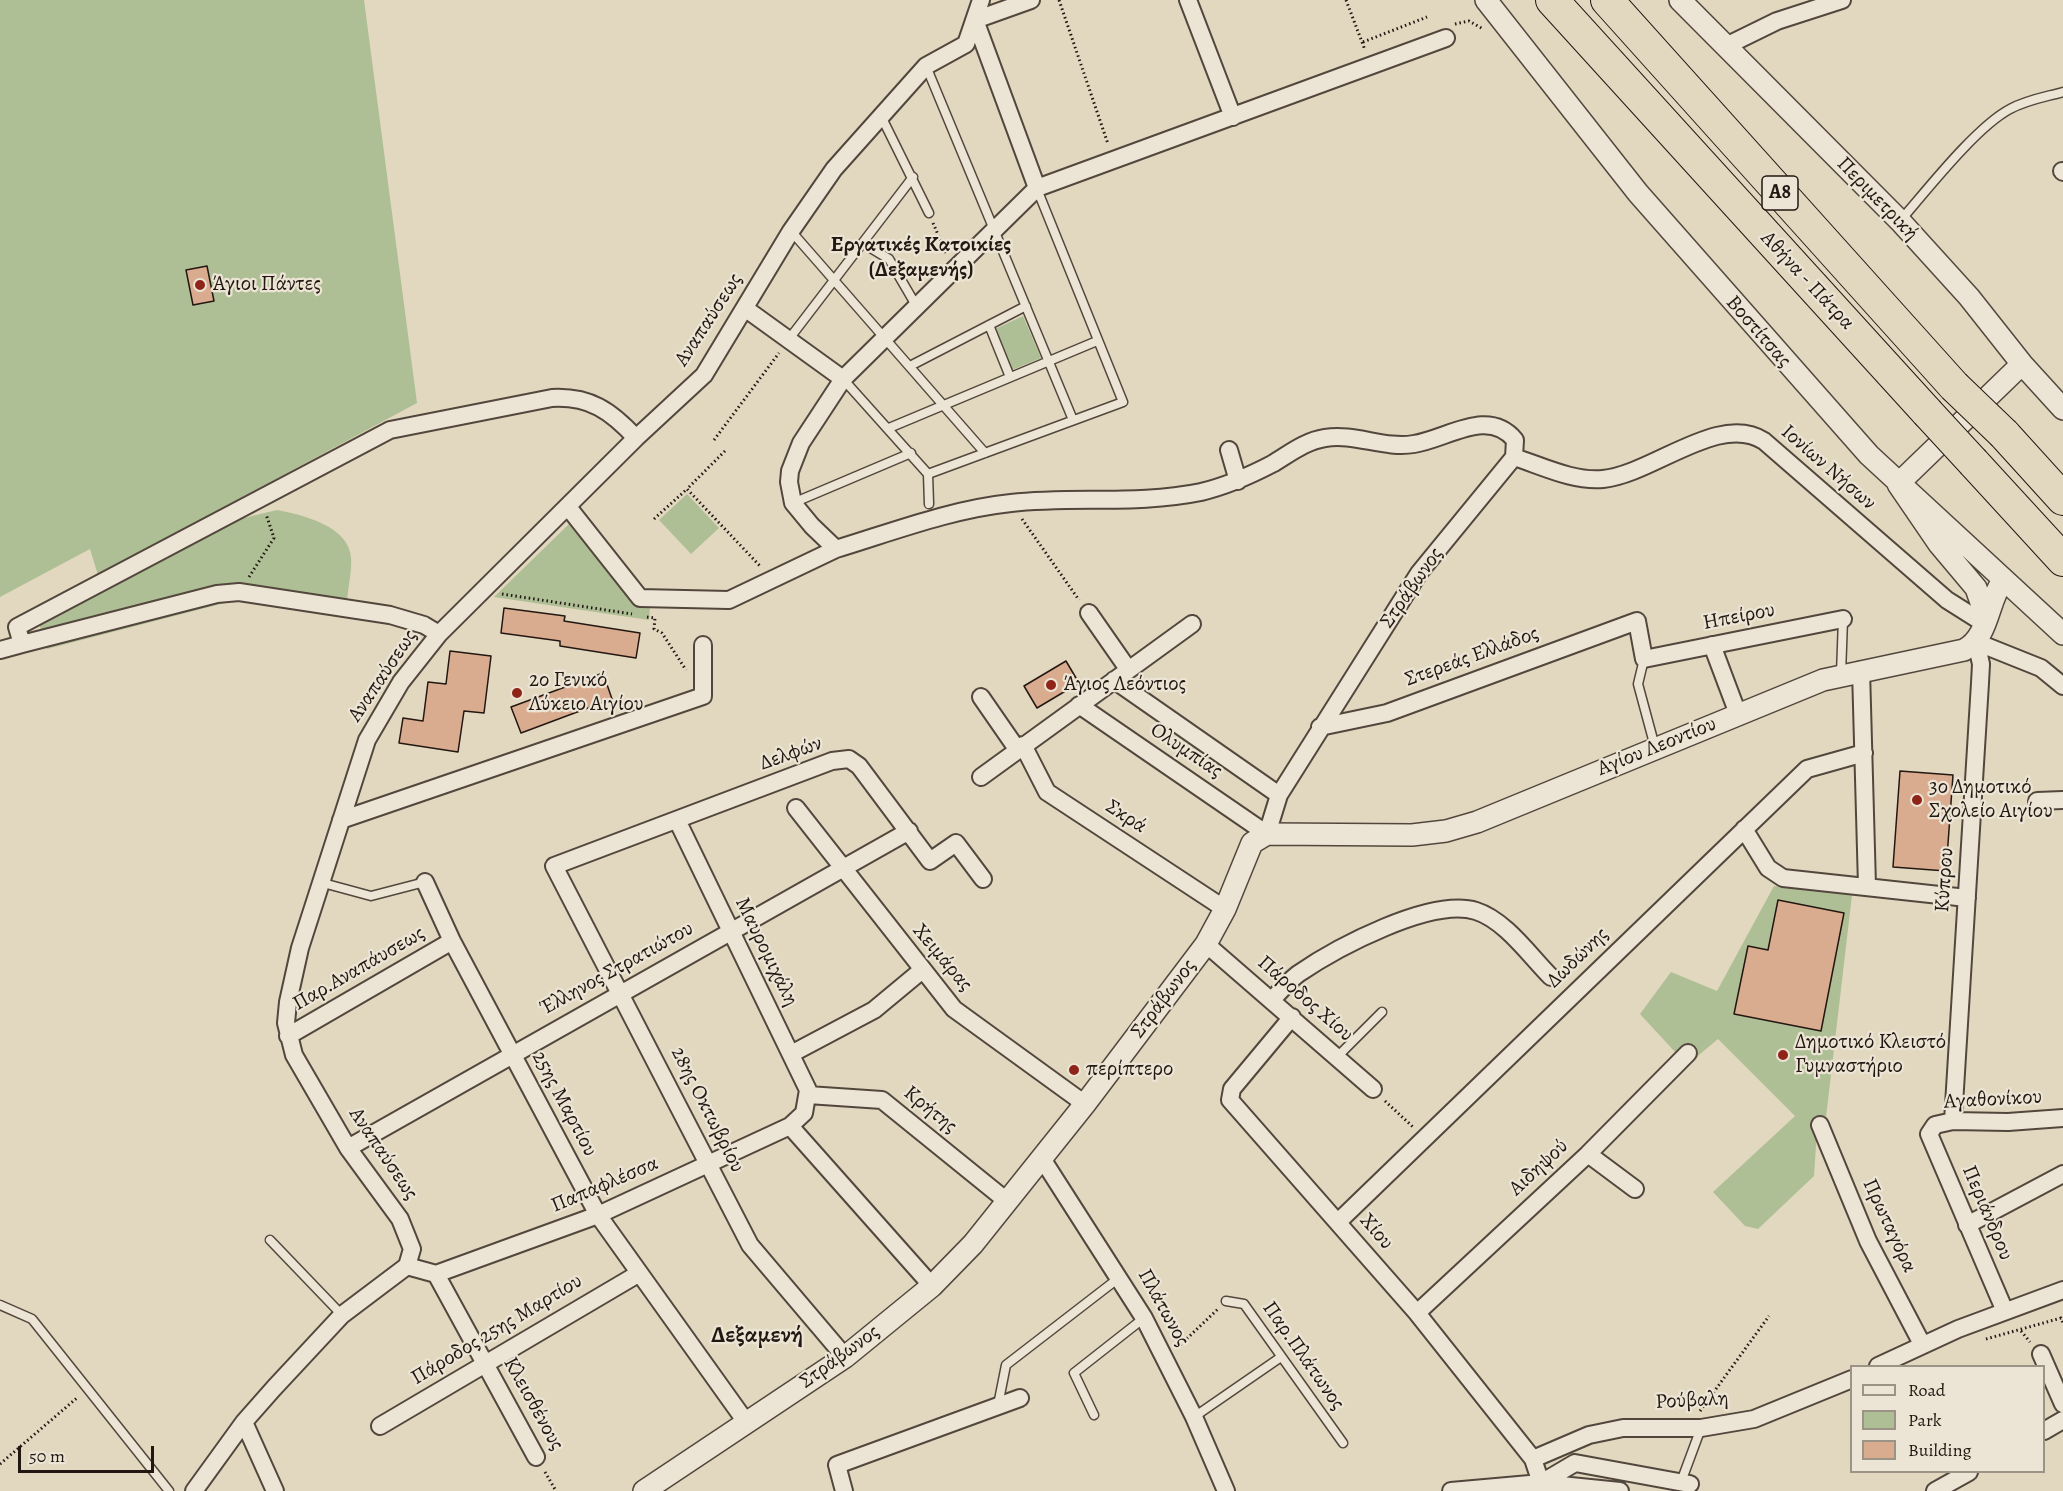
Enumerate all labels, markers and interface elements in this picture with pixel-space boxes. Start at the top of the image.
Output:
street label: Περιμετρική [1831,152,1923,246]
road number: Α8 [1762,176,1798,210]
street label: Αθήνα - Πάτρα [1755,226,1859,336]
district label: Εργατικές Κατοικίες (Δεξαμενής) [831,233,1011,284]
street label: Αναπαύσεως [670,269,748,371]
place label: Άγιοι Πάντες [212,272,321,298]
marker: Άγιοι Πάντες [193,278,207,292]
street label: Βοστίτσας [1720,291,1796,373]
street label: Ιονίων Νήσων [1775,420,1881,516]
street label: Στράβωνος [1375,543,1449,633]
street label: Ηπείρου [1701,598,1777,636]
street label: Στερεάς Ελλάδος [1402,621,1542,693]
street label: Αναπαύσεως [343,625,423,727]
place label: 2ο Γενικό Λύκειο Αιγίου [529,668,644,718]
place label: Άγιος Λεόντιος [1063,672,1186,698]
marker: Άγιος Λεόντιος [1044,678,1058,692]
marker: 2ο Γενικό Λύκειο Αιγίου [510,686,524,700]
street label: Αγίου Λεοντίου [1594,712,1720,782]
street label: Ολυμπίας [1145,718,1227,784]
street label: Δελφών [756,731,826,777]
place label: 3ο Δημοτικό Σχολείο Αιγίου [1929,775,2053,825]
marker: 3ο Δημοτικό Σχολείο Αιγίου [1910,793,1924,807]
street label: Σκρά [1101,794,1151,840]
street label: Κύπρου [1930,847,1960,913]
street label: Μαυρομιχάλη [729,894,803,1010]
street label: Έλληνος Στρατιώτου [536,916,698,1022]
street label: Χειμάρας [906,919,978,997]
street label: Παρ.Αναπάυσεως [289,921,429,1017]
street label: Δωδώνης [1542,922,1614,994]
street label: Πάροδος Χίου [1252,950,1358,1048]
street label: Στράβωνος [1126,954,1202,1044]
place label: Δημοτικό Κλειστό Γυμναστήριο [1795,1030,1946,1080]
street label: 28ης Οκτωβρίου [665,1043,749,1177]
street label: 25ης Μαρτίου [526,1047,602,1161]
marker: Δημοτικό Κλειστό Γυμναστήριο [1776,1048,1790,1062]
place label: περίπτερο [1086,1057,1173,1083]
marker: περίπτερο [1067,1063,1081,1077]
street label: Κρήτης [898,1081,962,1139]
street label: Αγαθονίκου [1943,1085,2043,1115]
street label: Αναπαύσεως [343,1103,423,1205]
street label: Αιδηψού [1504,1134,1574,1202]
street label: Παπαφλέσσα [548,1151,662,1219]
street label: Περιάνδρου [1956,1162,2018,1264]
street label: Πρωταγόρα [1856,1175,1922,1277]
street label: Χίου [1354,1209,1398,1255]
street label: Πλάτωνος [1131,1265,1195,1351]
street label: Πάροδος 25ης Μαρτίου [407,1269,587,1391]
street label: Παρ.Πλάτωνος [1256,1297,1350,1415]
street label: Στράβωνος [795,1320,885,1394]
district label: Δεξαμενή [711,1322,803,1350]
street label: Κλεισθένους [497,1353,569,1455]
legend [1850,1365,2045,1473]
text: Road [1908,1378,1945,1402]
street label: Ρούβαλη [1655,1387,1729,1415]
text: Park [1908,1408,1942,1432]
scale bar [21,1434,158,1472]
text: Building [1908,1438,1972,1462]
text: 50 m [29,1444,65,1468]

